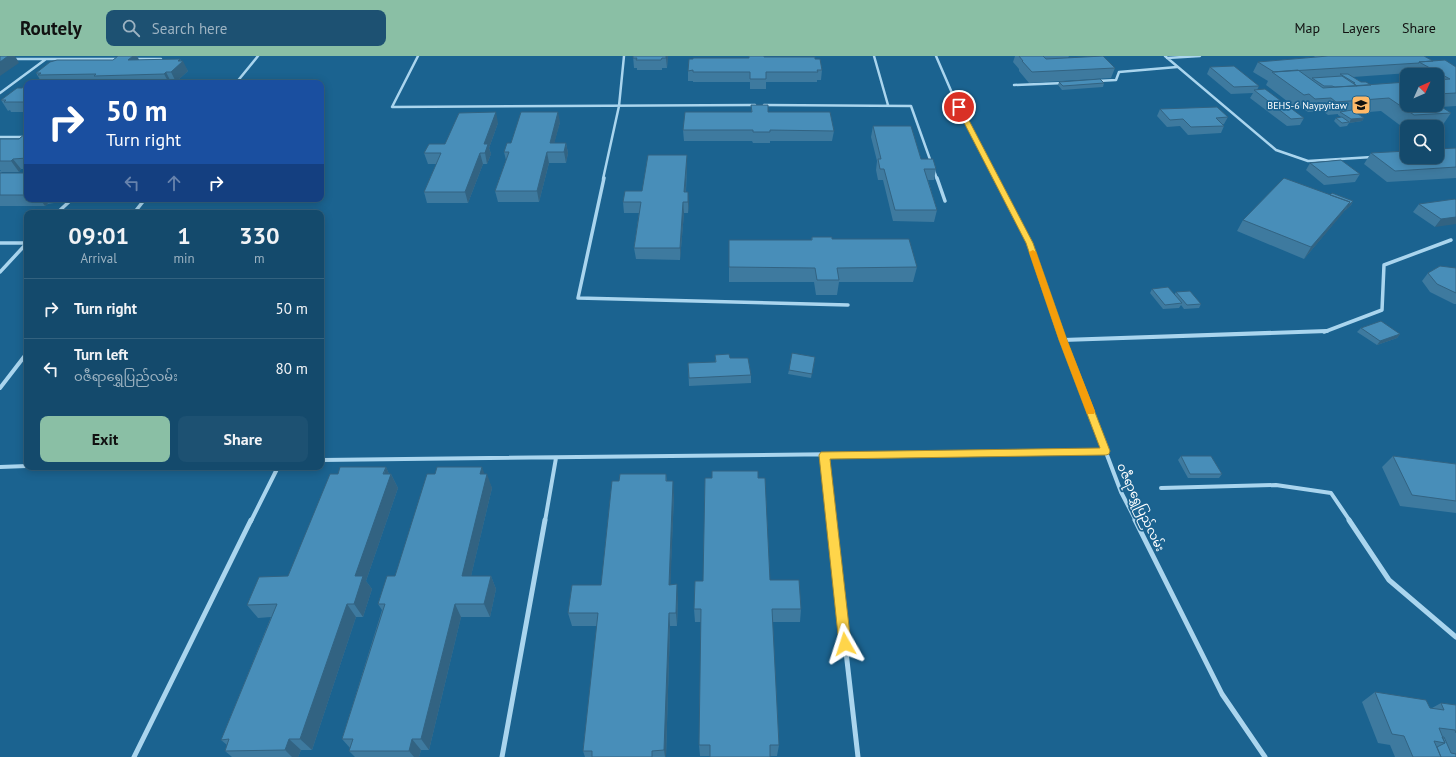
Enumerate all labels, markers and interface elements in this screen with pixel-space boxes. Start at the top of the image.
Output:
search box [106,10,386,46]
text: Routely [20,16,82,40]
icon: search [120,17,142,39]
text: Search here [152,19,227,38]
text: Map [1294,19,1320,37]
text: Layers [1342,19,1380,37]
text: Share [1402,19,1436,37]
north arrow [1400,68,1444,112]
map controls [1400,68,1444,164]
pin [942,90,976,124]
text: 50 m [106,92,167,129]
school or university icon: BEHS-6 Naypyitaw [1350,94,1372,116]
icon: right [40,96,92,148]
icon: arrive [948,96,970,118]
place label: BEHS-6 Naypyitaw [1267,99,1348,112]
button: search [1400,120,1444,164]
text: Turn right [106,128,181,151]
icon: left [121,172,143,194]
icon: ahead [163,172,185,194]
icon: right [205,172,227,194]
text: 09:01 [68,220,129,251]
text: 1 [177,220,191,251]
text: 330 [239,220,280,251]
text: Arrival [81,250,117,267]
text: min [173,250,195,267]
text: m [254,250,265,267]
icon: right [40,298,62,320]
text: Turn right [74,299,137,318]
text: 50 m [275,299,308,318]
text: Turn left [74,345,128,364]
icon: left [40,358,62,380]
text: 80 m [275,359,308,378]
text: ဝဇီရာရွှေပြည်လမ်း [74,368,178,385]
button: Exit [40,416,170,462]
button: Share [178,416,308,462]
street label: ဝဇီရာရွှေပြည်လမ်း [1111,460,1169,555]
position arrow [824,623,866,665]

